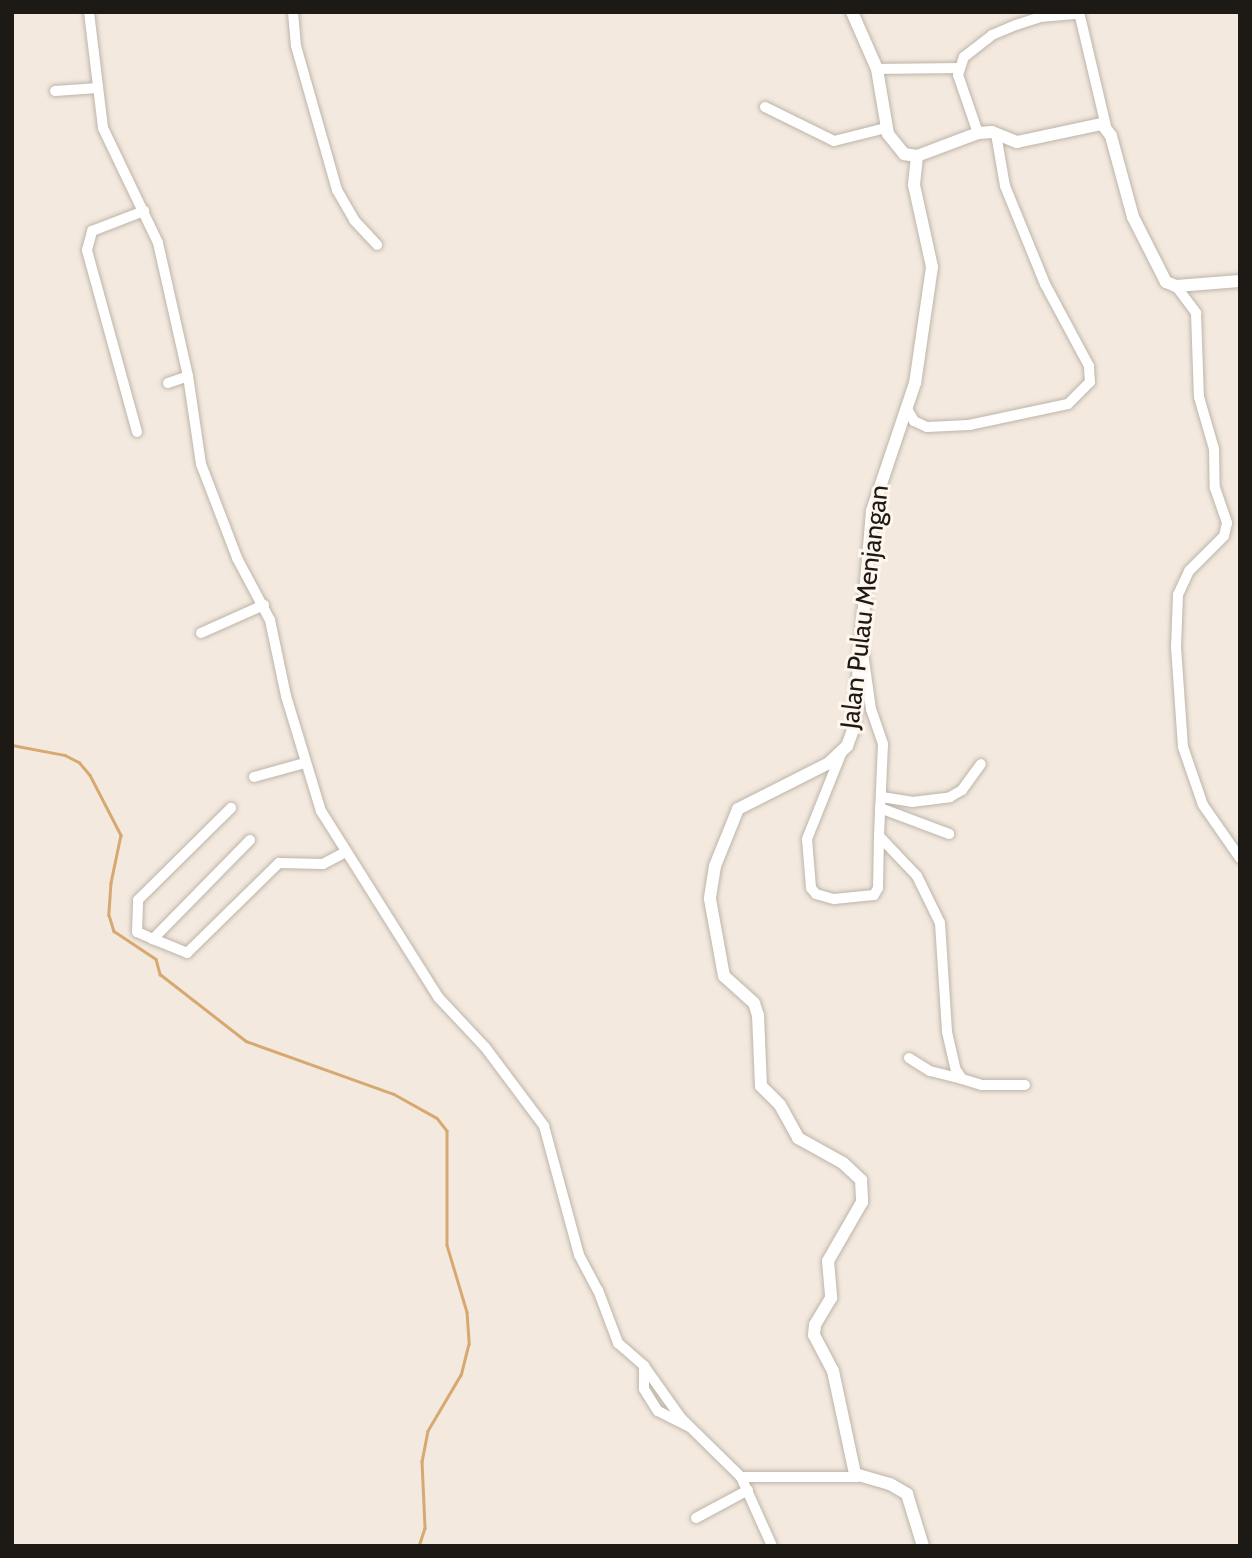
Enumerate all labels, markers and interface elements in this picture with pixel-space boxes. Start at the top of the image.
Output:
street label: Jalan Pulau Menjangan [835,483,895,731]

